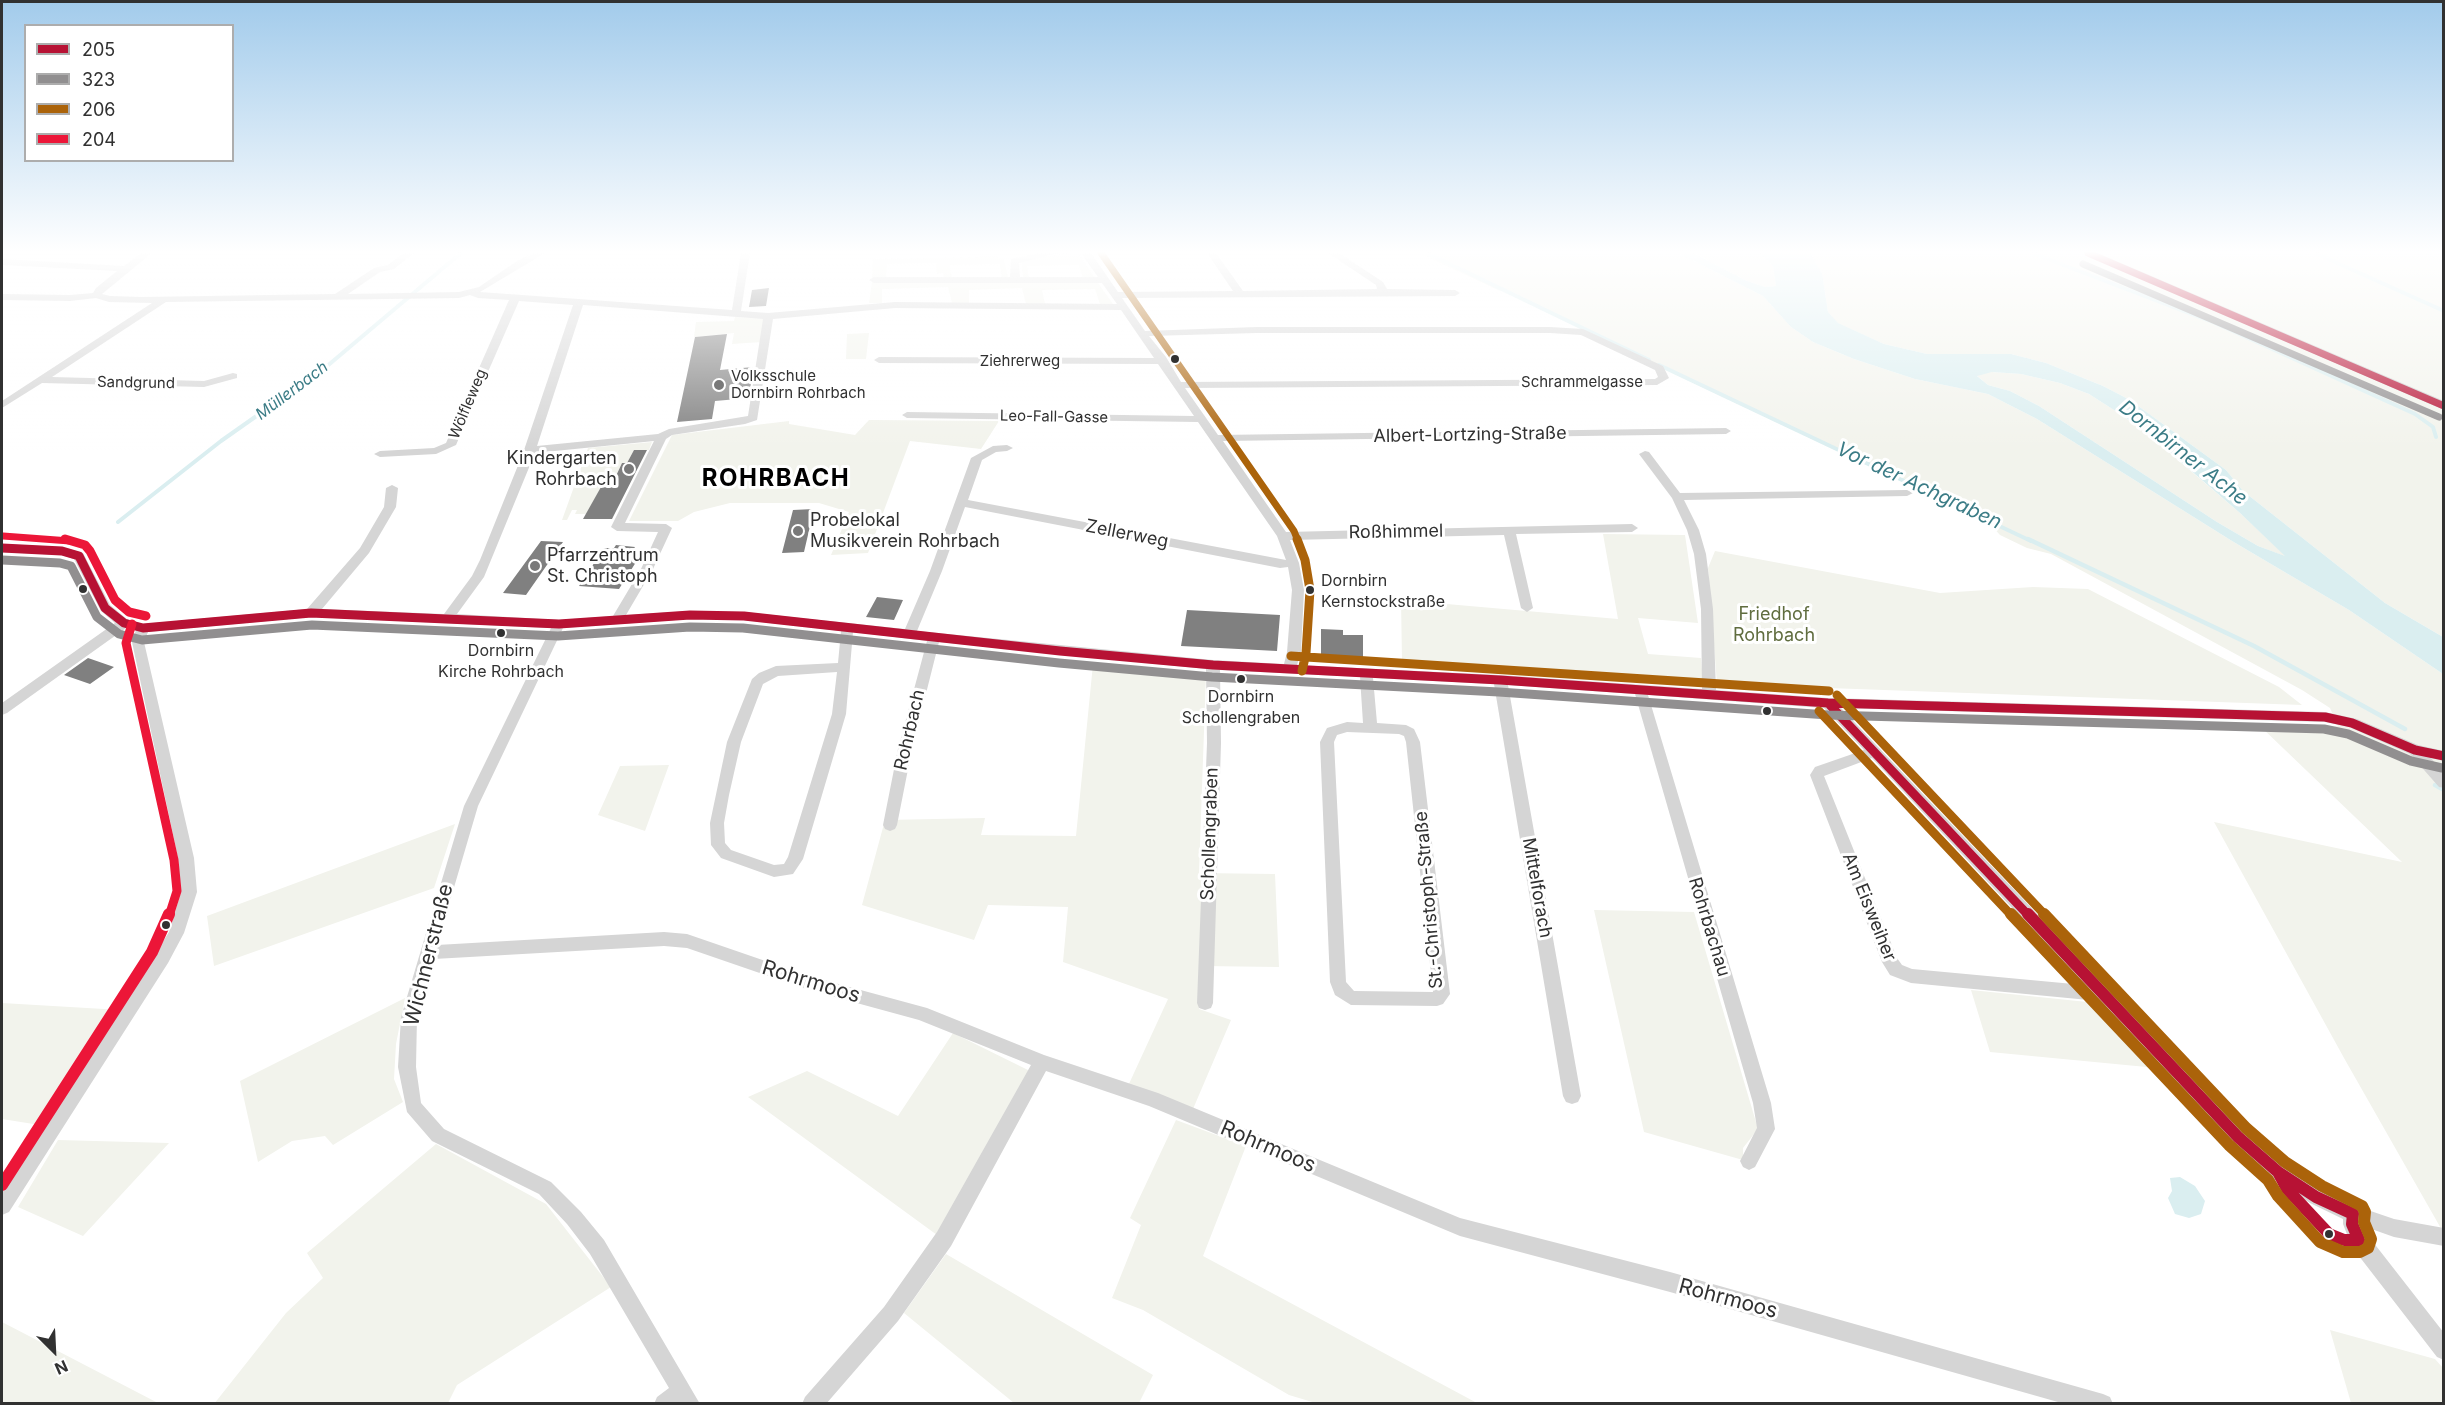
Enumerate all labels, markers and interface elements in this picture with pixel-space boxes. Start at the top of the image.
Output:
legend [24,24,234,162]
text: 205 [82,39,115,60]
text: 323 [82,69,115,90]
text: 206 [82,99,116,120]
text: 204 [82,129,116,150]
street label: Ziehrerweg [980,352,1060,370]
unlabelled marker [1169,353,1181,365]
water label: Müllerbach [252,358,332,424]
street label: Wölfleweg [445,366,491,442]
place label: Volksschule Dornbirn Rohrbach [731,367,866,402]
street label: Sandgrund [97,373,175,393]
street label: Schrammelgasse [1521,373,1643,391]
marker: Volksschule Dornbirn Rohrbach [712,378,726,392]
water label: Dornbirner Ache [2114,395,2252,511]
street label: Leo-Fall-Gasse [1000,407,1108,427]
street label: Albert-Lortzing-Straße [1373,423,1567,447]
water label: Vor der Achgraben [1833,437,2005,535]
place label: Kindergarten Rohrbach [507,448,617,490]
marker: Kindergarten Rohrbach [622,462,636,476]
district label: ROHRBACH [702,465,850,493]
place label: Probelokal Musikverein Rohrbach [810,510,1000,552]
street label: Zellerweg [1084,515,1170,553]
street label: Roßhimmel [1349,520,1443,544]
marker: Probelokal Musikverein Rohrbach [791,524,805,538]
place label: Pfarrzentrum St. Christoph [547,545,659,588]
marker: Pfarrzentrum St. Christoph [528,559,542,573]
place label: Dornbirn Kernstockstraße [1321,571,1445,609]
unlabelled marker [77,583,89,595]
marker: Dornbirn Kernstockstraße [1304,584,1316,596]
park label: Friedhof Rohrbach [1733,604,1815,646]
marker: Dornbirn Kirche Rohrbach [495,627,507,639]
place label: Dornbirn Kirche Rohrbach [438,641,564,679]
marker: Dornbirn Schollengraben [1235,673,1247,685]
place label: Dornbirn Schollengraben [1182,687,1300,725]
street label: Rohrbach [890,688,930,772]
unlabelled marker [1761,705,1773,717]
street label: Schollengraben [1197,767,1223,901]
street label: St.-Christoph-Straße [1410,810,1448,990]
street label: Mittelforach [1518,836,1556,940]
street label: Am Eisweiher [1837,850,1901,964]
street label: Rohrbachau [1684,875,1734,979]
street label: Wichnerstraße [399,881,459,1029]
unlabelled marker [160,919,172,931]
street label: Rohrmoos [759,955,863,1009]
street label: Rohrmoos [1217,1116,1319,1178]
unlabelled marker [2323,1228,2335,1240]
street label: Rohrmoos [1676,1274,1780,1324]
north arrow [24,1321,84,1381]
text: N [52,1356,71,1379]

